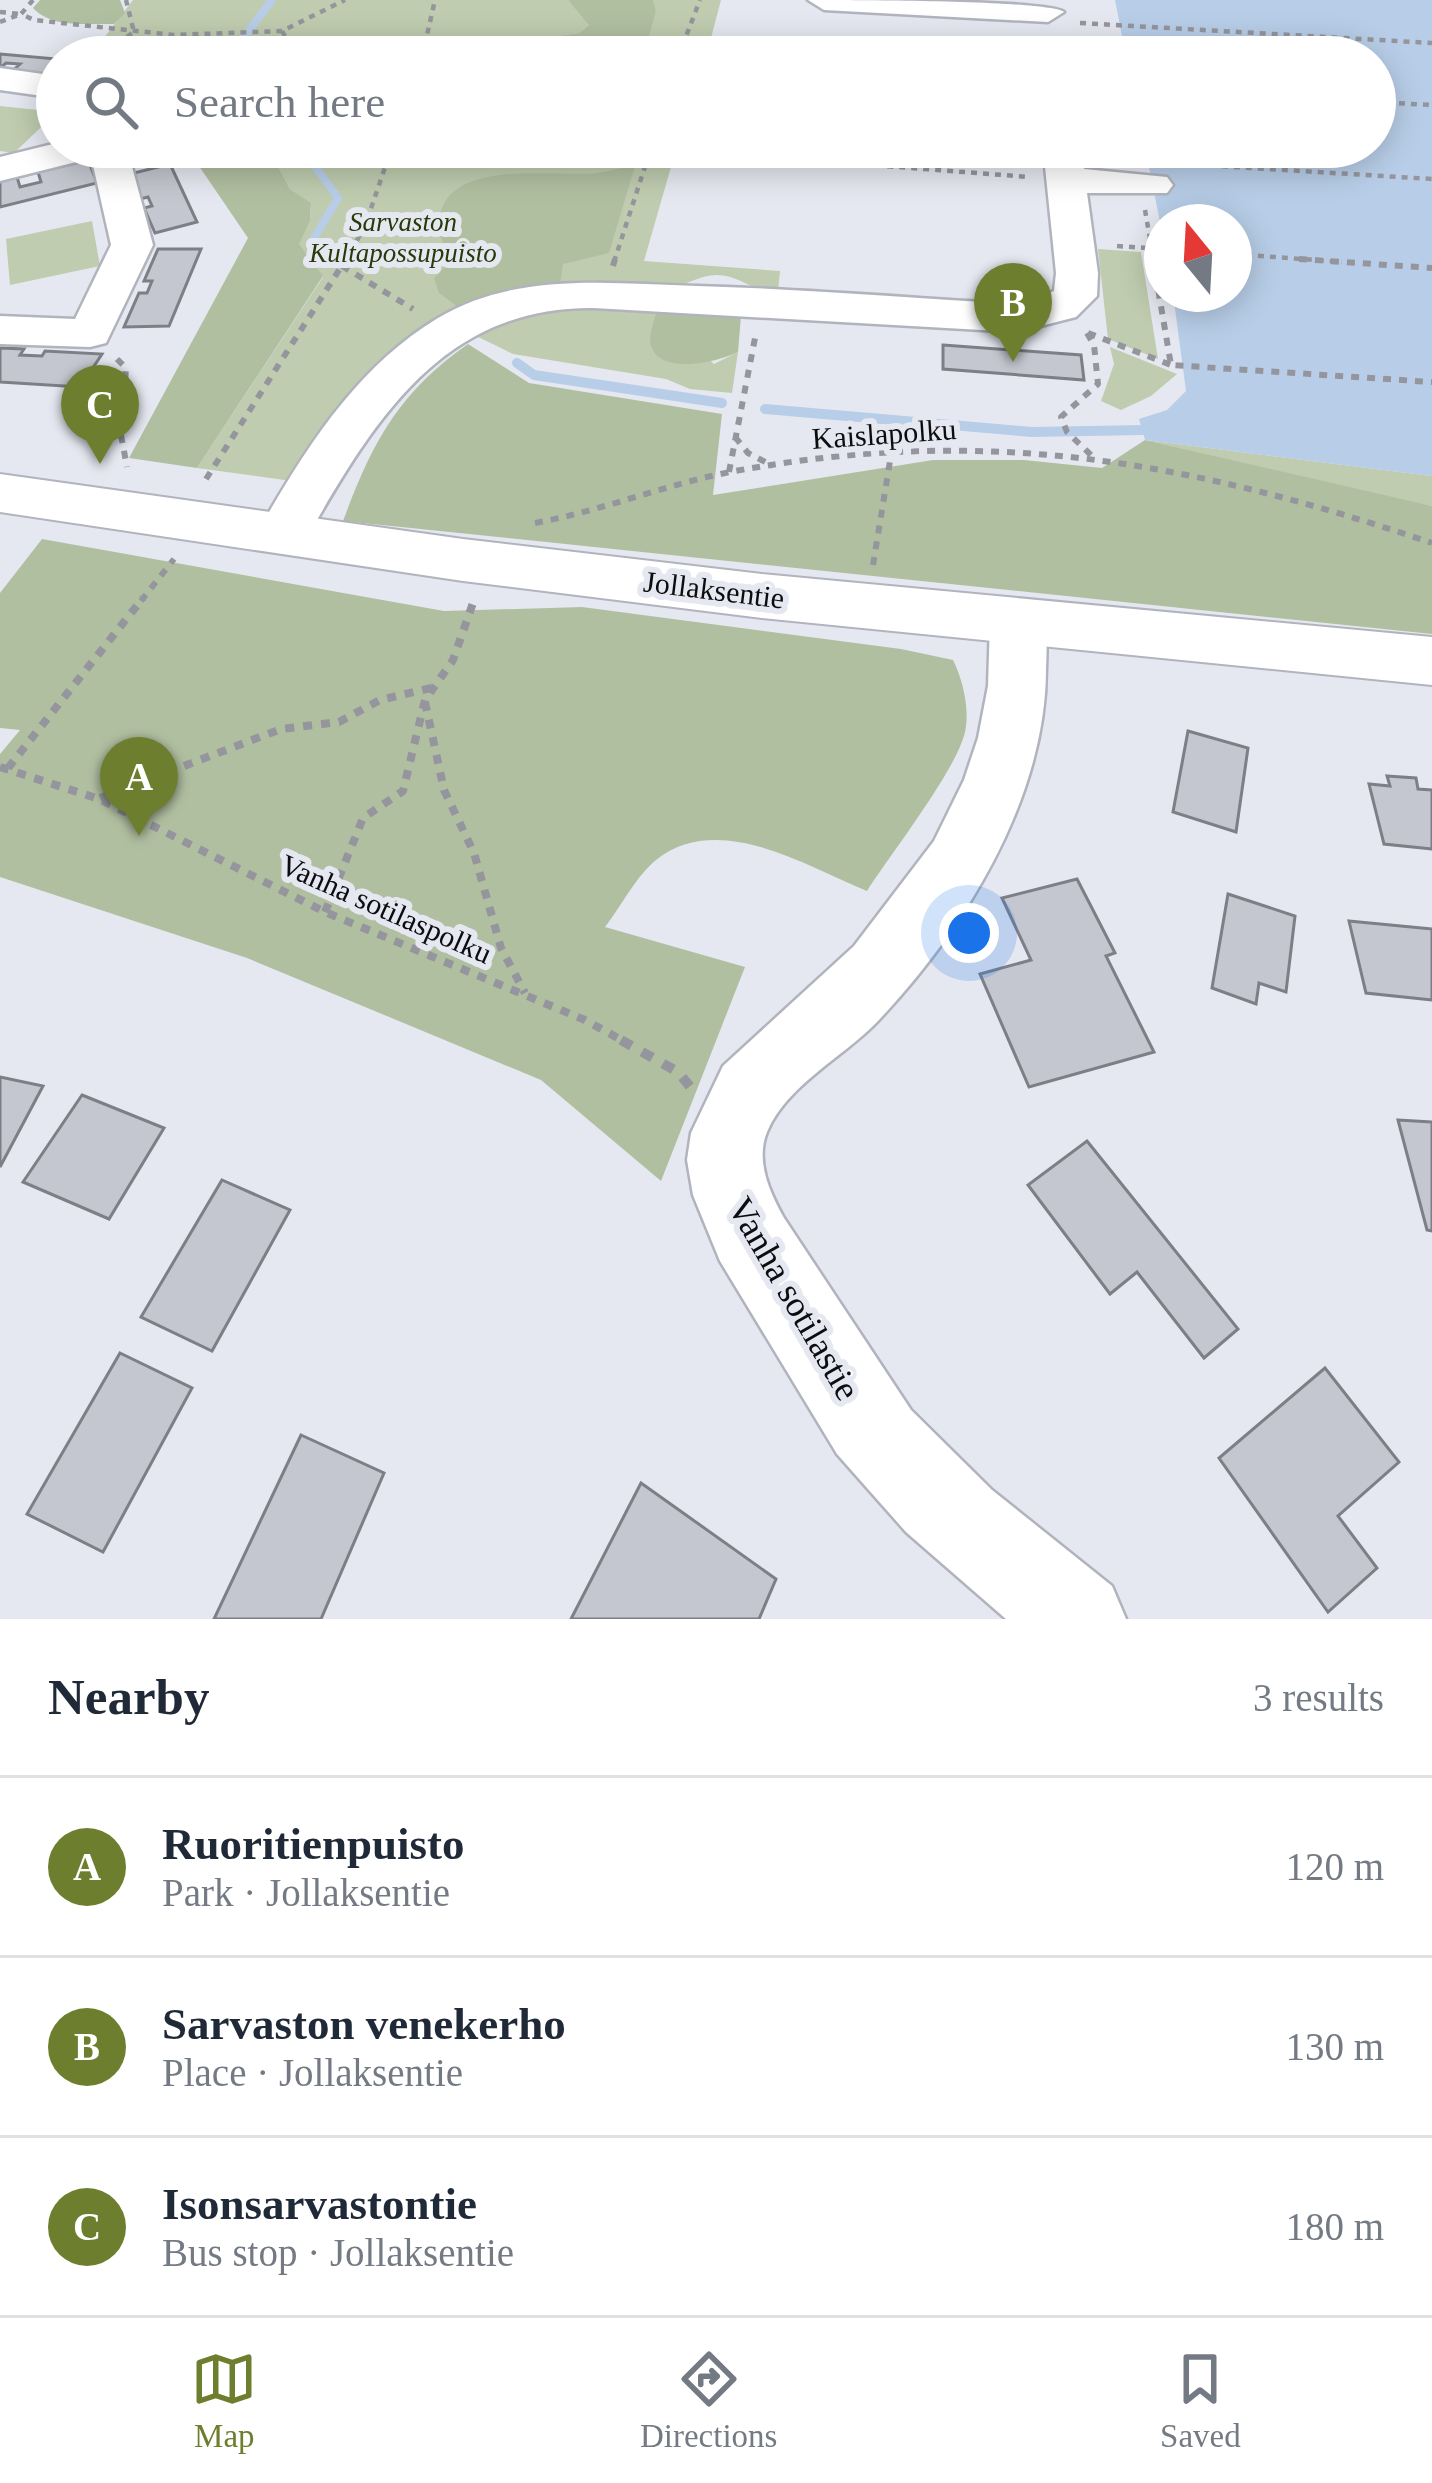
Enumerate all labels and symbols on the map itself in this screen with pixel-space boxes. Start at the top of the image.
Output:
north arrow [1144,204,1252,312]
park label: Sarvaston Kultapossupuisto [308,207,497,268]
pin: B [974,263,1052,362]
pin: C [61,365,139,464]
street label: Kaislapolku [810,412,957,455]
street label: Jollaksentie [642,564,786,615]
pin: A [100,737,178,836]
street label: Vanha sotilaspolku [276,847,497,970]
your location [939,903,999,963]
street label: Vanha sotilastie [720,1190,868,1407]

